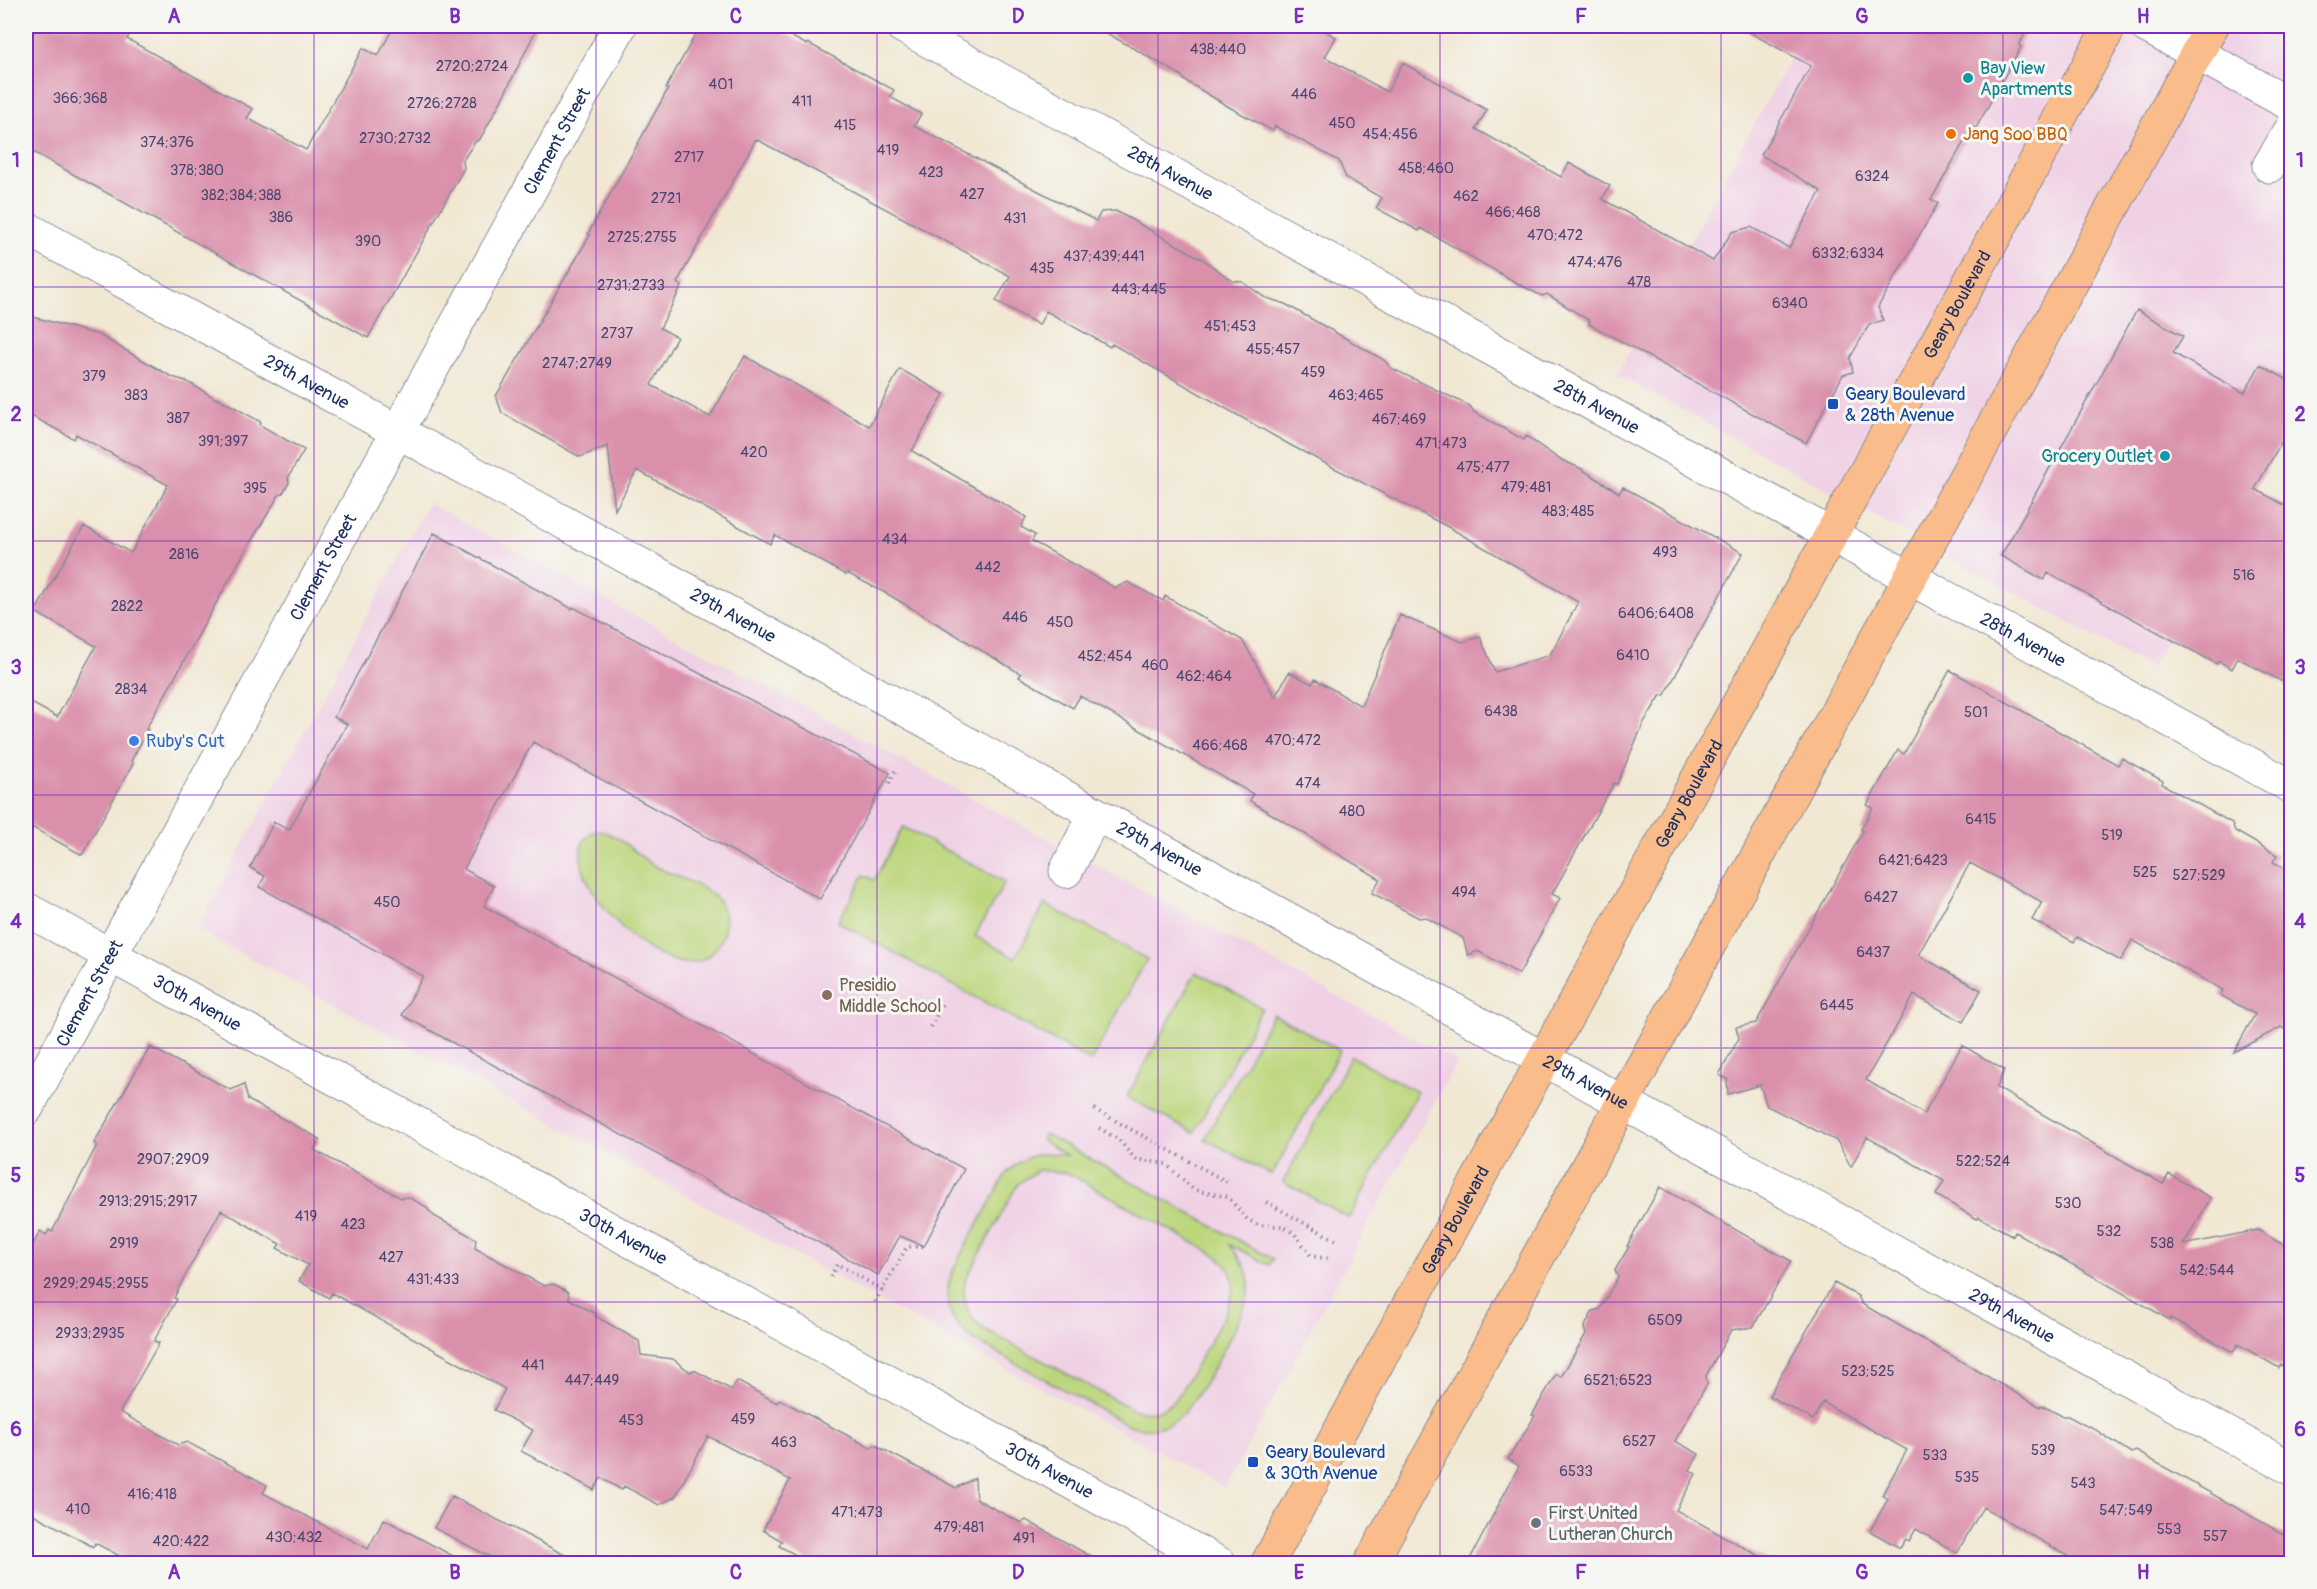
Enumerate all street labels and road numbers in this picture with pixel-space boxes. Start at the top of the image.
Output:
street label: Clement Street [518,83,596,199]
street label: 28th Avenue [1124,140,1217,206]
street label: Geary Boulevard [1918,246,1996,363]
street label: 29th Avenue [260,349,354,415]
street label: 28th Avenue [1550,374,1644,439]
street label: Clement Street [285,509,362,625]
street label: 29th Avenue [686,582,780,648]
street label: 28th Avenue [1976,607,2070,672]
street label: Geary Boulevard [1650,736,1728,853]
street label: 29th Avenue [1112,816,1206,881]
street label: Clement Street [51,935,128,1051]
street label: 30th Avenue [149,969,245,1036]
street label: 29th Avenue [1539,1049,1632,1115]
street label: Geary Boulevard [1416,1162,1495,1279]
street label: 30th Avenue [575,1203,671,1270]
street label: 29th Avenue [1965,1283,2059,1348]
street label: 30th Avenue [1001,1437,1097,1504]

